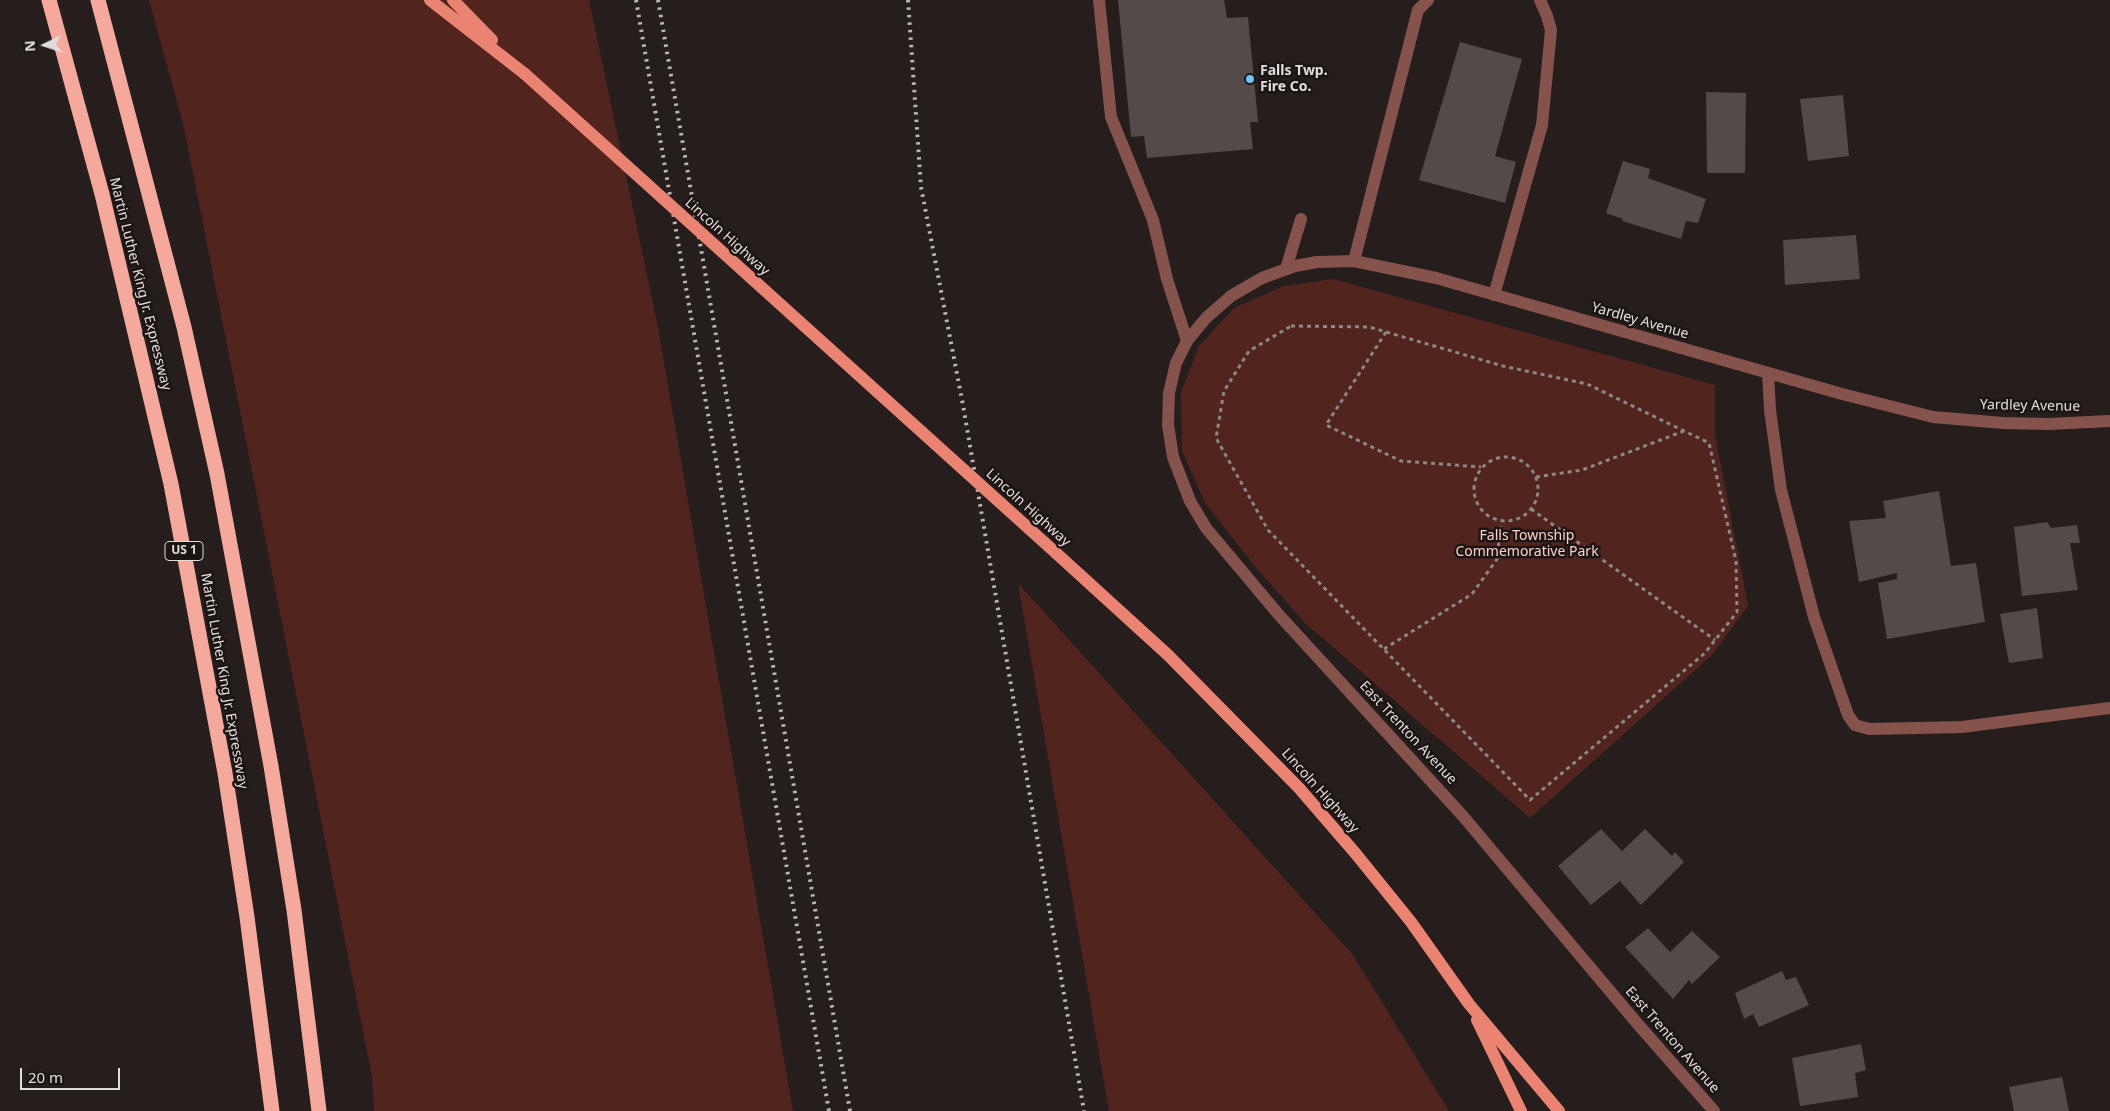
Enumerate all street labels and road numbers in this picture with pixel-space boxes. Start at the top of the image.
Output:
street label: Martin Luther King Jr. Expressway [105,176,175,392]
street label: Lincoln Highway [681,195,773,279]
street label: Yardley Avenue [1589,299,1691,343]
street label: Yardley Avenue [1980,397,2080,415]
street label: Lincoln Highway [982,466,1074,550]
road number: US 1 [165,542,203,560]
street label: Martin Luther King Jr. Expressway [197,572,251,790]
street label: East Trenton Avenue [1356,678,1460,788]
street label: Lincoln Highway [1278,745,1362,837]
street label: East Trenton Avenue [1621,983,1723,1097]

